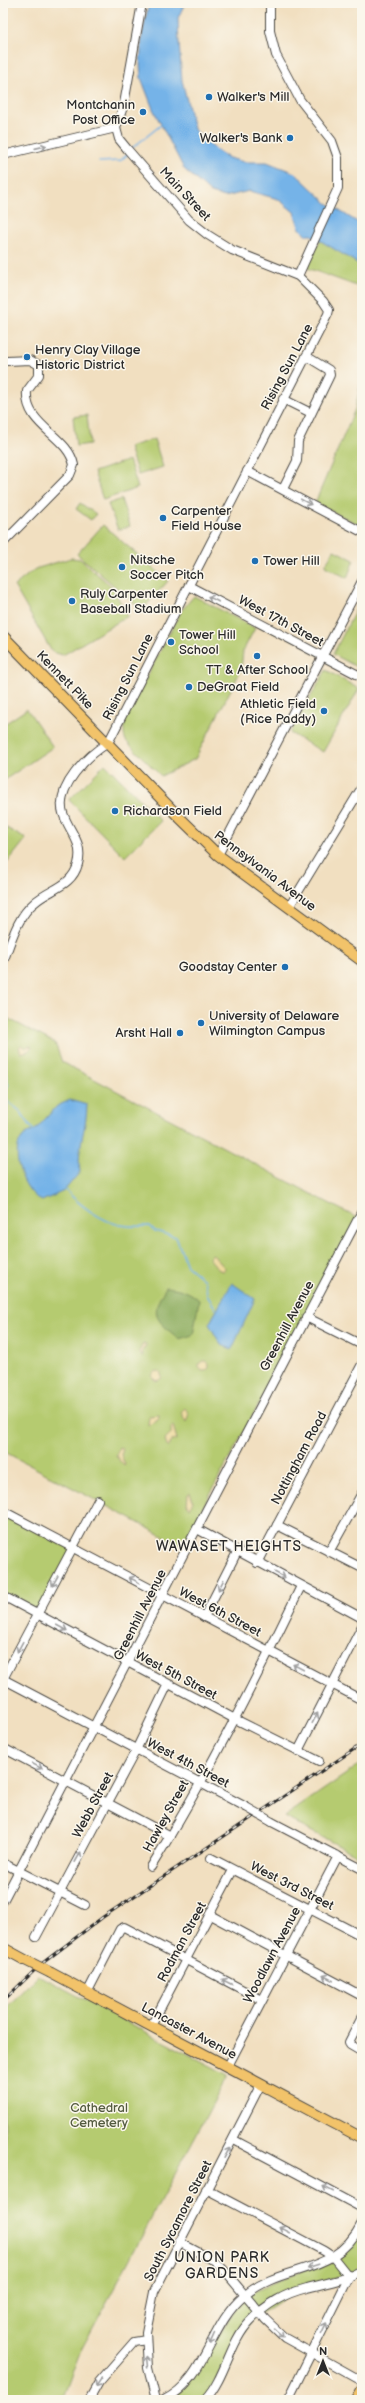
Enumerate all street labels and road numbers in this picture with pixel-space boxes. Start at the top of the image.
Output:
street label: Main Street [156,164,214,224]
street label: Rising Sun Lane [258,321,317,413]
street label: West 17th Street [236,592,326,650]
street label: Rising Sun Lane [99,631,157,723]
street label: Kennett Pike [33,648,97,713]
street label: Pennsylvania Avenue [211,827,319,915]
street label: Greenhill Avenue [256,1278,318,1374]
street label: Nottingham Road [268,1409,330,1507]
street label: Greenhill Avenue [110,1567,170,1663]
street label: West 6th Street [176,1584,264,1640]
street label: West 5th Street [132,1647,220,1703]
street label: West 4th Street [144,1735,232,1791]
street label: Webb Street [69,1769,117,1841]
street label: Hawley Street [140,1777,192,1855]
street label: West 3rd Street [248,1858,336,1914]
street label: Rodman Street [154,1899,210,1985]
street label: Woodlawn Avenue [240,1904,304,2006]
street label: Lancaster Avenue [139,1999,240,2063]
street label: South Sycamore Street [141,2158,215,2284]

